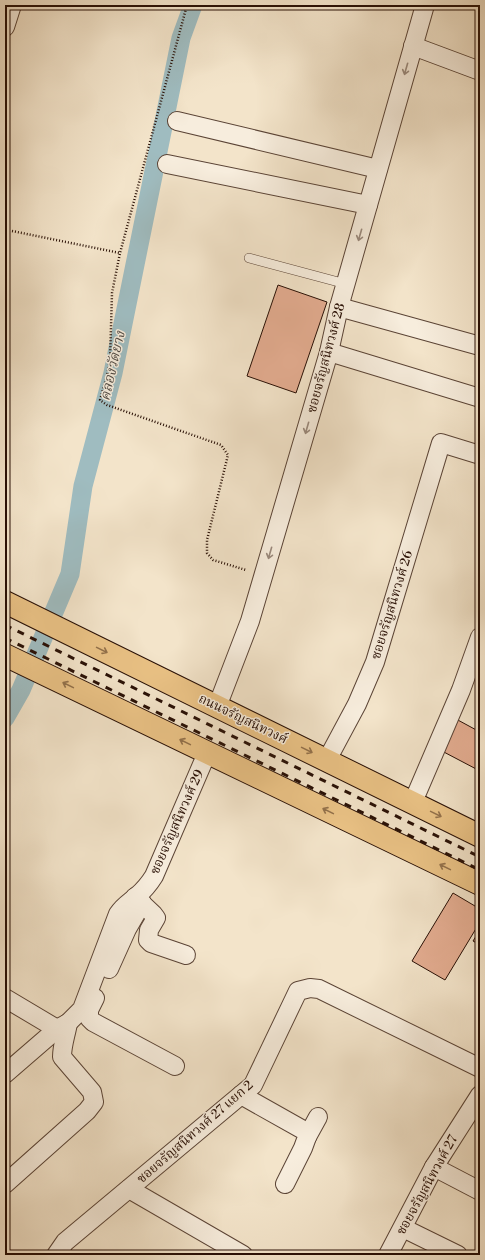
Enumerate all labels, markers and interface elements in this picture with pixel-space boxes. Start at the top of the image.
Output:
one-way arrow [402,63,409,76]
one-way arrow [356,228,363,241]
street label: ซอยจรัญสนิทวงศ์ 28 [304,301,348,415]
water label: คลองวัดยาง [96,328,130,403]
one-way arrow [303,421,310,434]
one-way arrow [266,546,273,559]
street label: ซอยจรัญสนิทวงศ์ 26 [368,548,416,661]
one-way arrow [96,647,108,654]
one-way arrow [63,681,75,688]
street label: ถนนจรัญสนิทวงศ์ [196,691,290,747]
one-way arrow [180,738,192,745]
one-way arrow [301,747,313,754]
street label: ซอยจรัญสนิทวงศ์ 29 [147,767,207,877]
one-way arrow [322,807,334,814]
one-way arrow [430,811,442,818]
one-way arrow [439,863,451,870]
street label: ซอยจรัญสนิทวงศ์ 27 แยก 2 [134,1077,256,1187]
street label: ซอยจรัญสนิทวงศ์ 27 [393,1132,461,1238]

